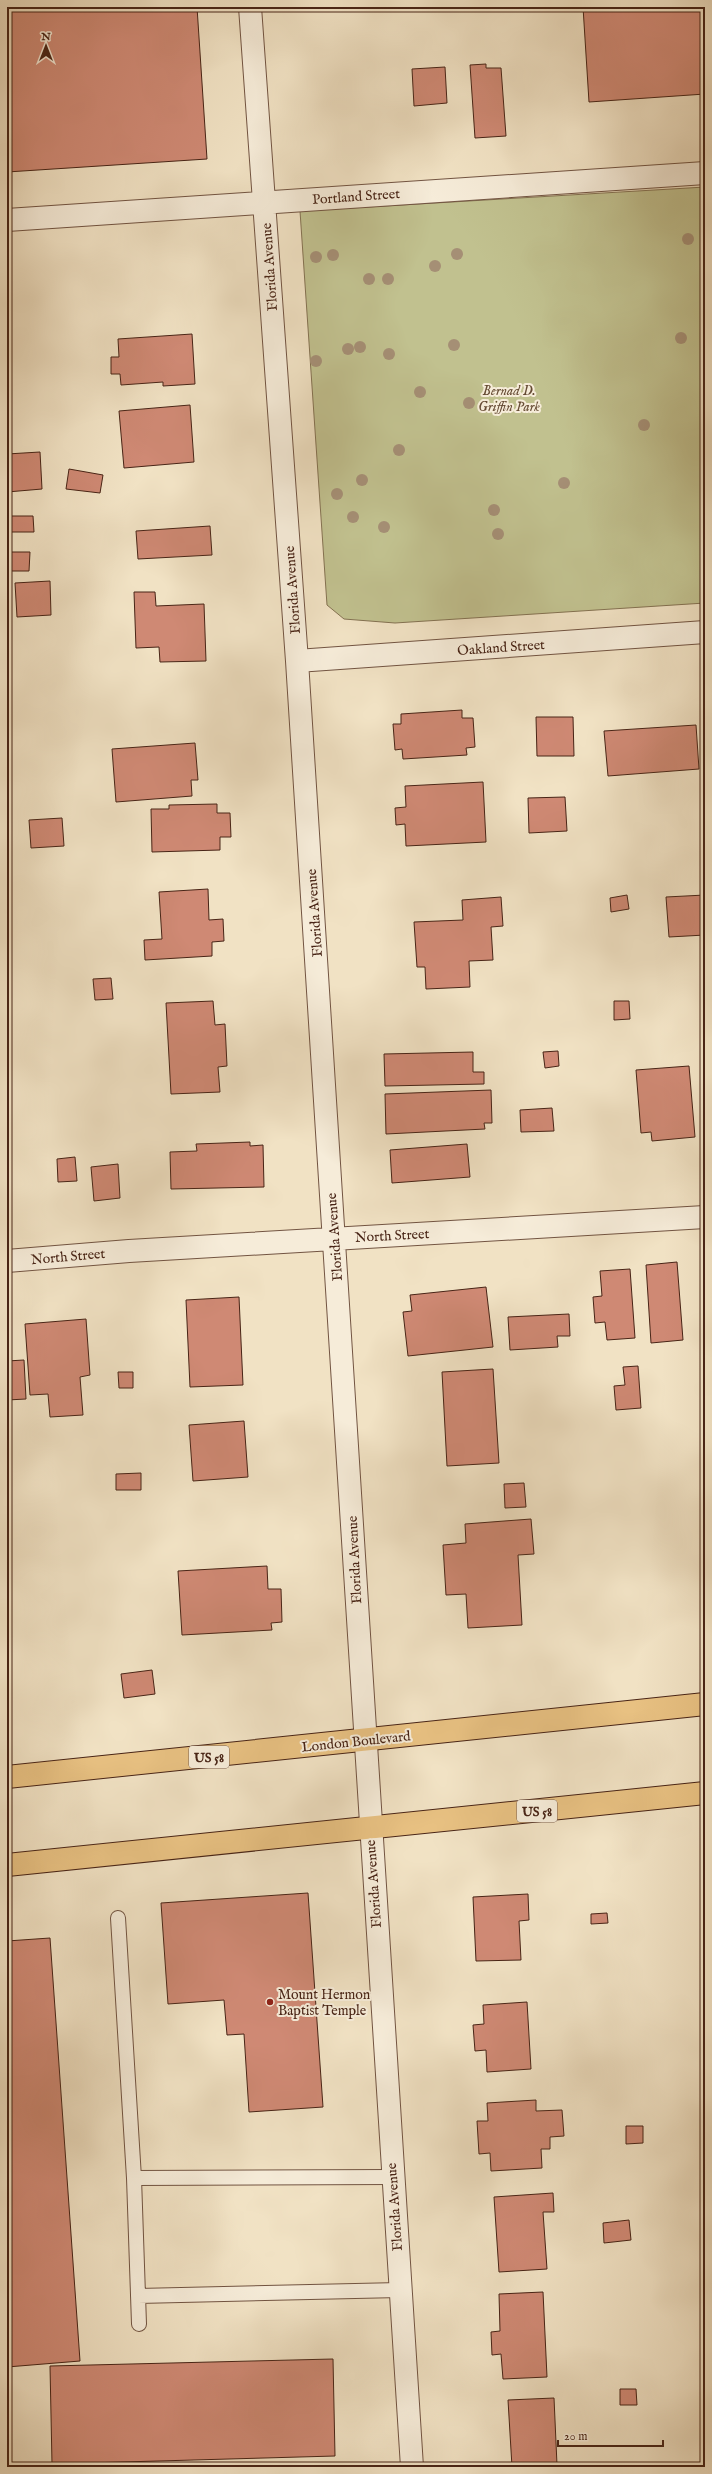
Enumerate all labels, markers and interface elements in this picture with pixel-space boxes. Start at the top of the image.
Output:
north arrow [26,26,66,66]
text: N [40,30,51,44]
street label: Portland Street [312,185,401,209]
street label: Florida Avenue [258,222,282,312]
park label: Bernad D. Griffin Park [478,382,540,416]
street label: Florida Avenue [281,545,305,635]
street label: Oakland Street [457,636,546,660]
street label: Florida Avenue [303,868,327,958]
street label: Florida Avenue [323,1192,347,1282]
street label: North Street [354,1225,430,1247]
street label: North Street [30,1245,106,1269]
street label: Florida Avenue [344,1515,366,1605]
street label: London Boulevard [301,1727,412,1757]
road number: US 58 [189,1746,229,1768]
road number: US 58 [517,1800,557,1822]
street label: Florida Avenue [362,1839,386,1929]
place label: Mount Hermon Baptist Temple [278,1986,371,2020]
marker: Mount Hermon Baptist Temple [265,1997,275,2007]
street label: Florida Avenue [383,2162,407,2252]
scale bar [558,2422,663,2448]
text: 20 m [564,2429,587,2444]

